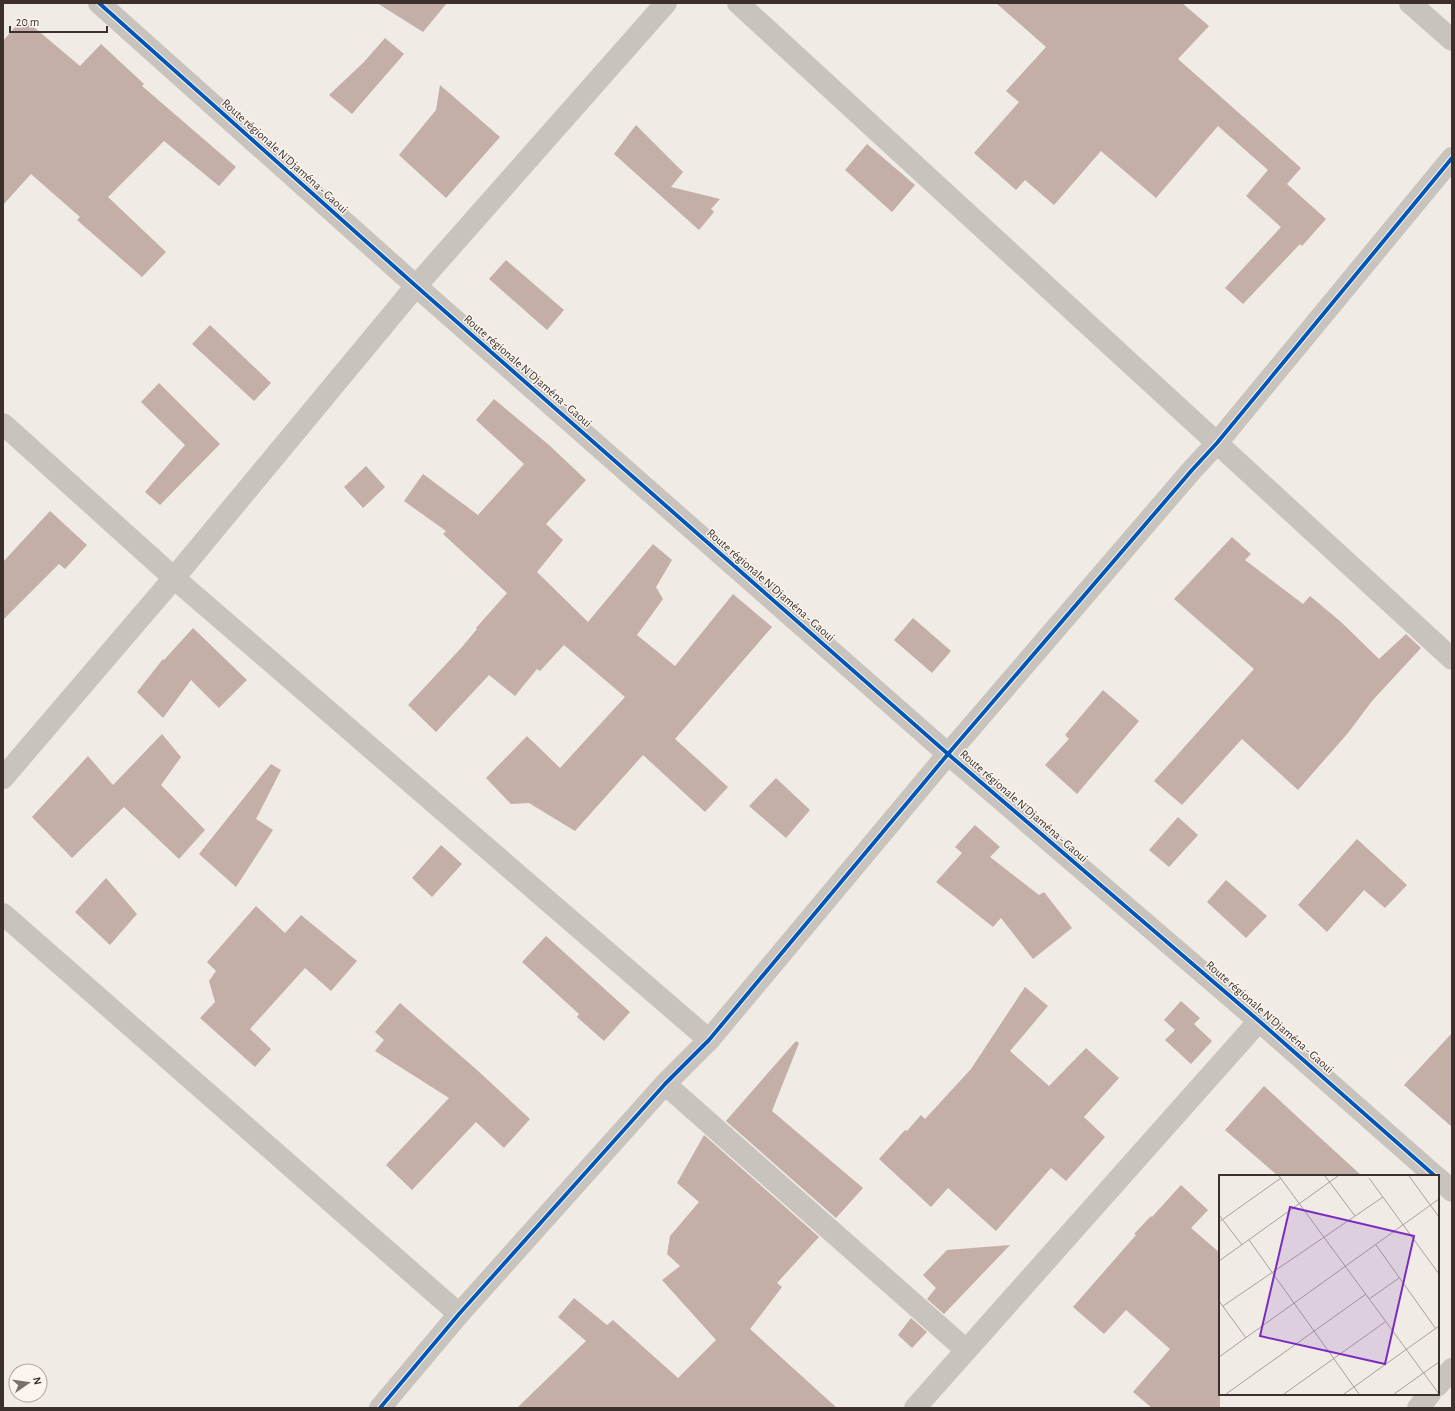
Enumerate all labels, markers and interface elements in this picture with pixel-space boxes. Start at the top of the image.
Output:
scale bar [10,8,107,34]
text: 20 m [16,16,39,28]
street label: Route régionale N'Djaména - Gaoui [219,97,350,216]
street label: Route régionale N'Djaména - Gaoui [461,313,594,430]
street label: Route régionale N'Djaména - Gaoui [704,527,837,644]
street label: Route régionale N'Djaména - Gaoui [957,748,1090,865]
street label: Route régionale N'Djaména - Gaoui [1203,959,1336,1076]
inset map [1219,1175,1439,1395]
north arrow [8,1363,48,1403]
text: N [31,1376,43,1386]

